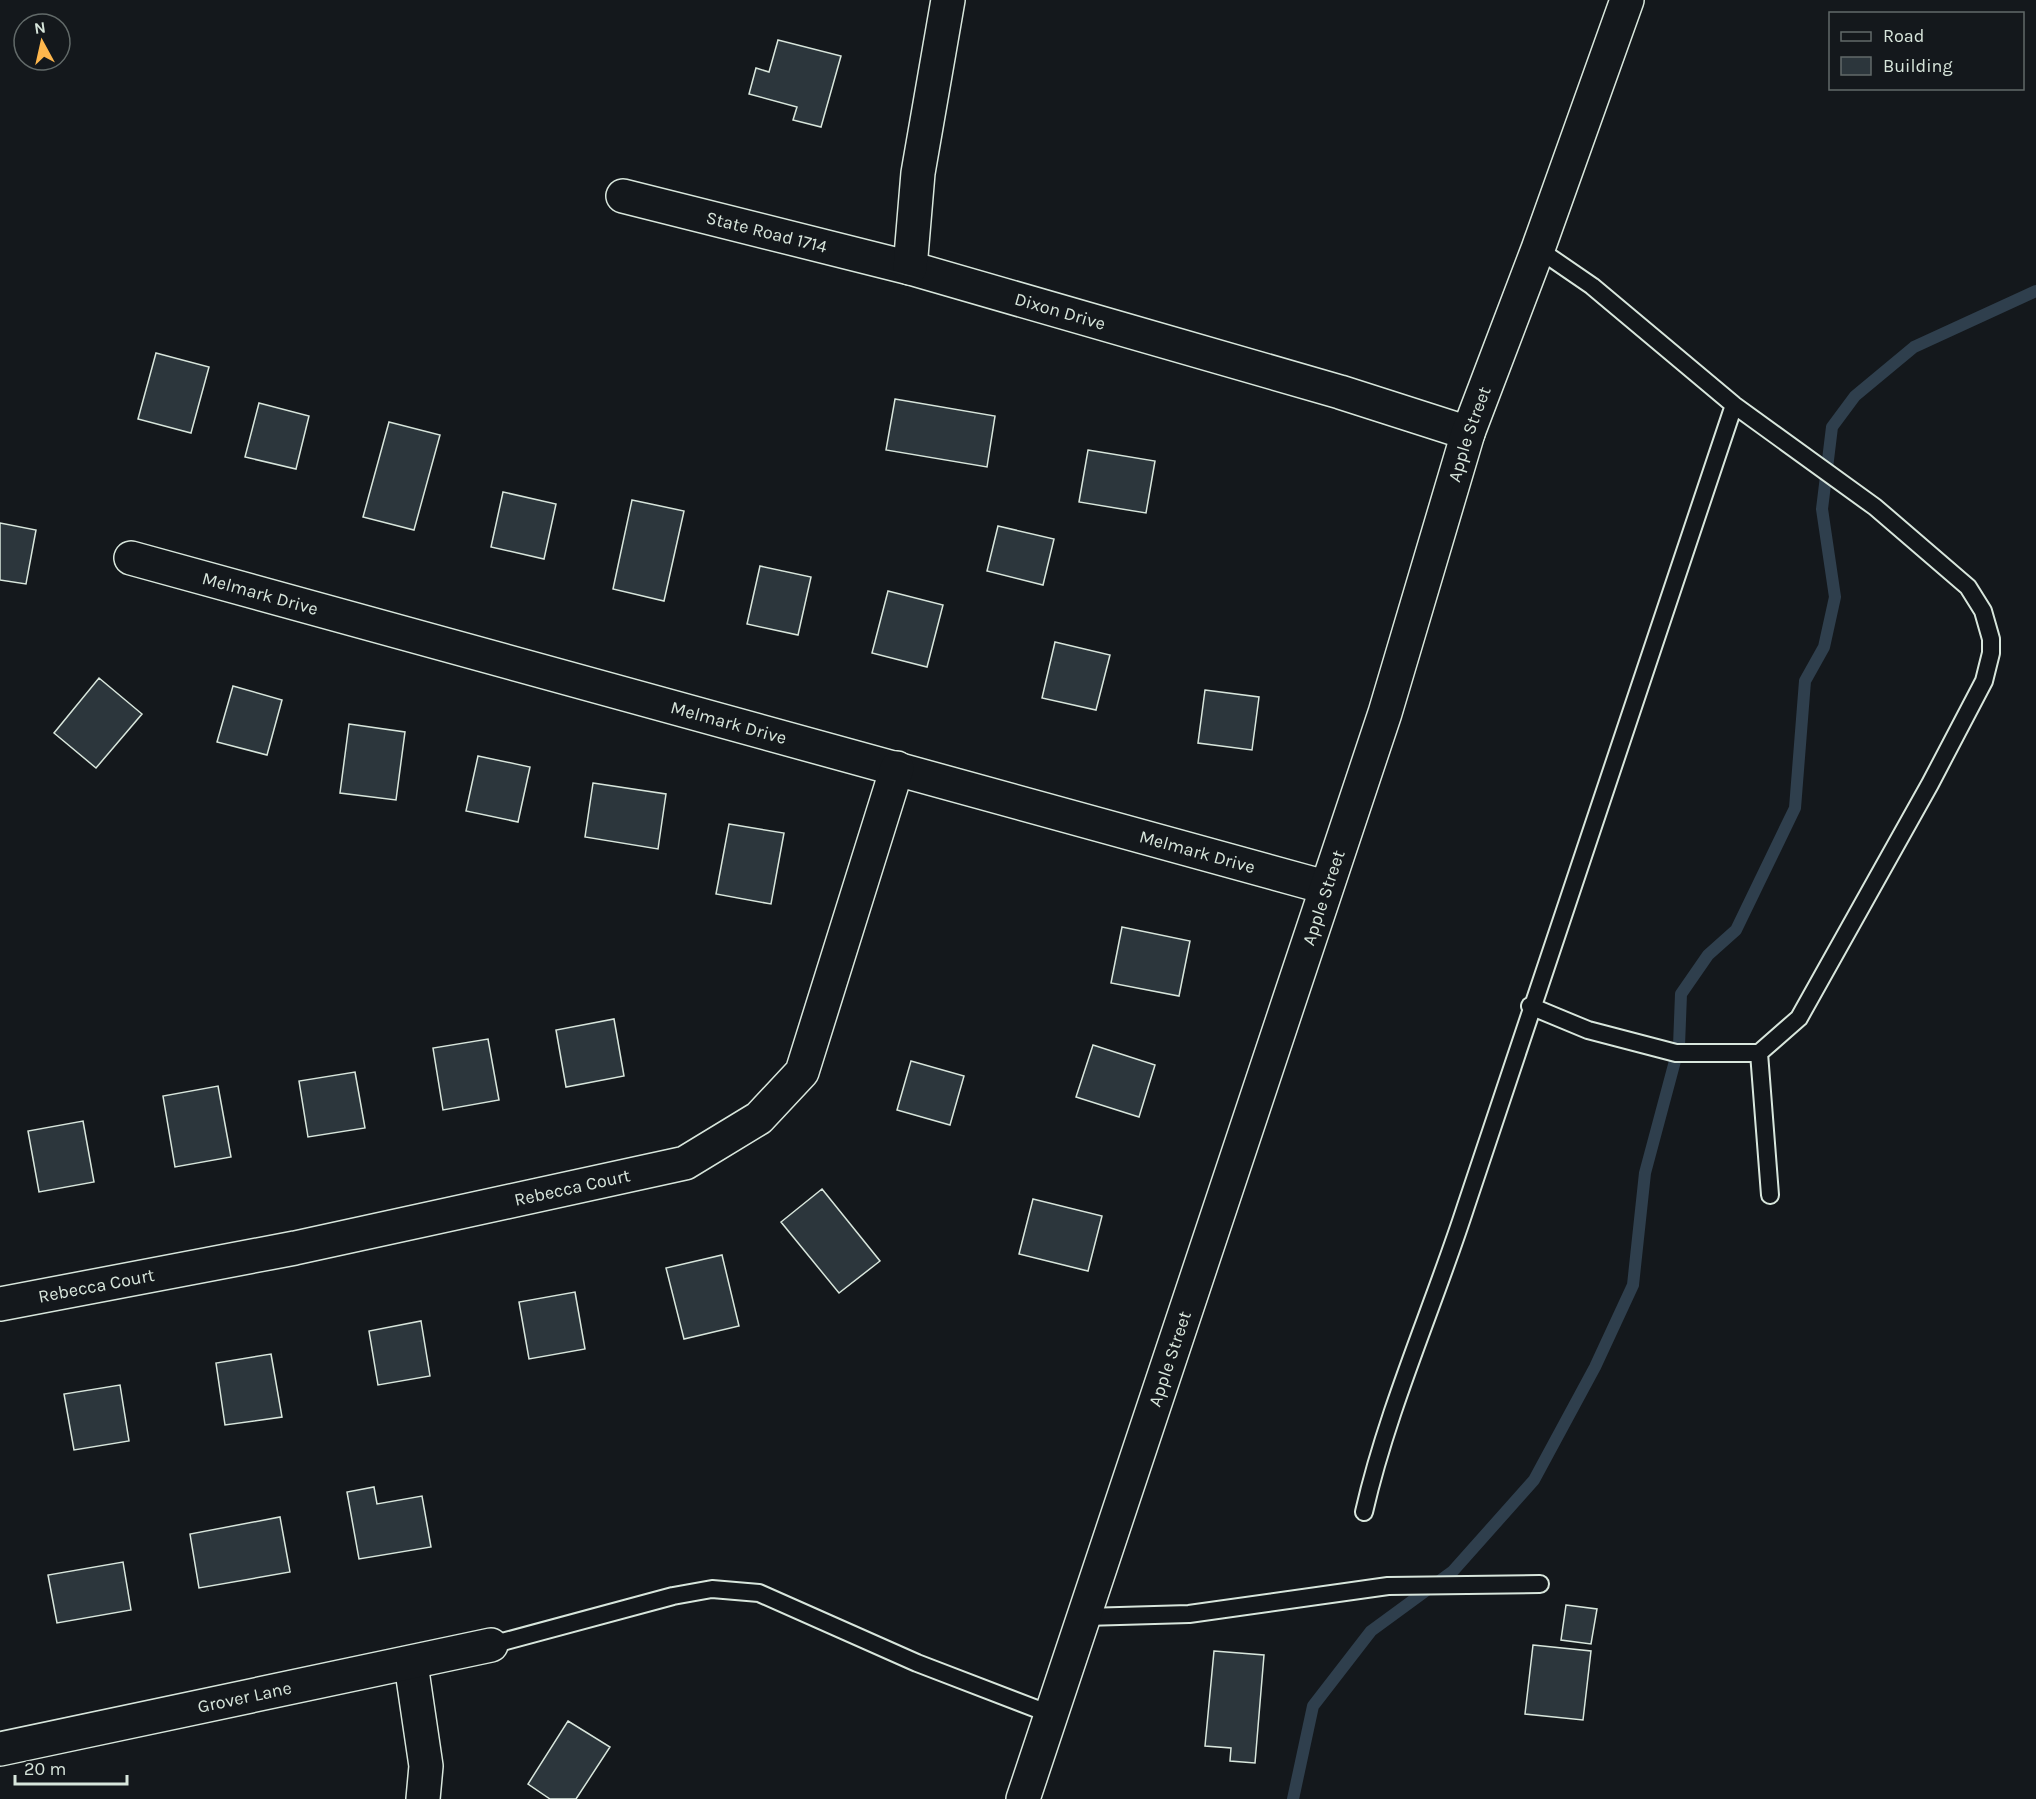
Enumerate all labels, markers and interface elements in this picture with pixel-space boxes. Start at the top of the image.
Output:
north arrow [12,12,72,72]
legend [1829,12,2024,90]
text: N [33,17,47,38]
text: Road [1883,25,1924,47]
text: Building [1883,55,1953,77]
street label: State Road 1714 [704,206,829,258]
street label: Dixon Drive [1012,288,1108,335]
street label: Apple Street [1443,383,1496,485]
street label: Melmark Drive [200,567,321,620]
street label: Melmark Drive [668,696,789,749]
street label: Melmark Drive [1137,825,1258,878]
street label: Apple Street [1297,847,1350,948]
street label: Rebecca Court [512,1164,632,1211]
street label: Rebecca Court [36,1264,157,1308]
street label: Apple Street [1144,1308,1196,1409]
street label: Grover Lane [196,1677,294,1718]
scale bar [15,1748,128,1786]
text: 20 m [24,1758,66,1780]

